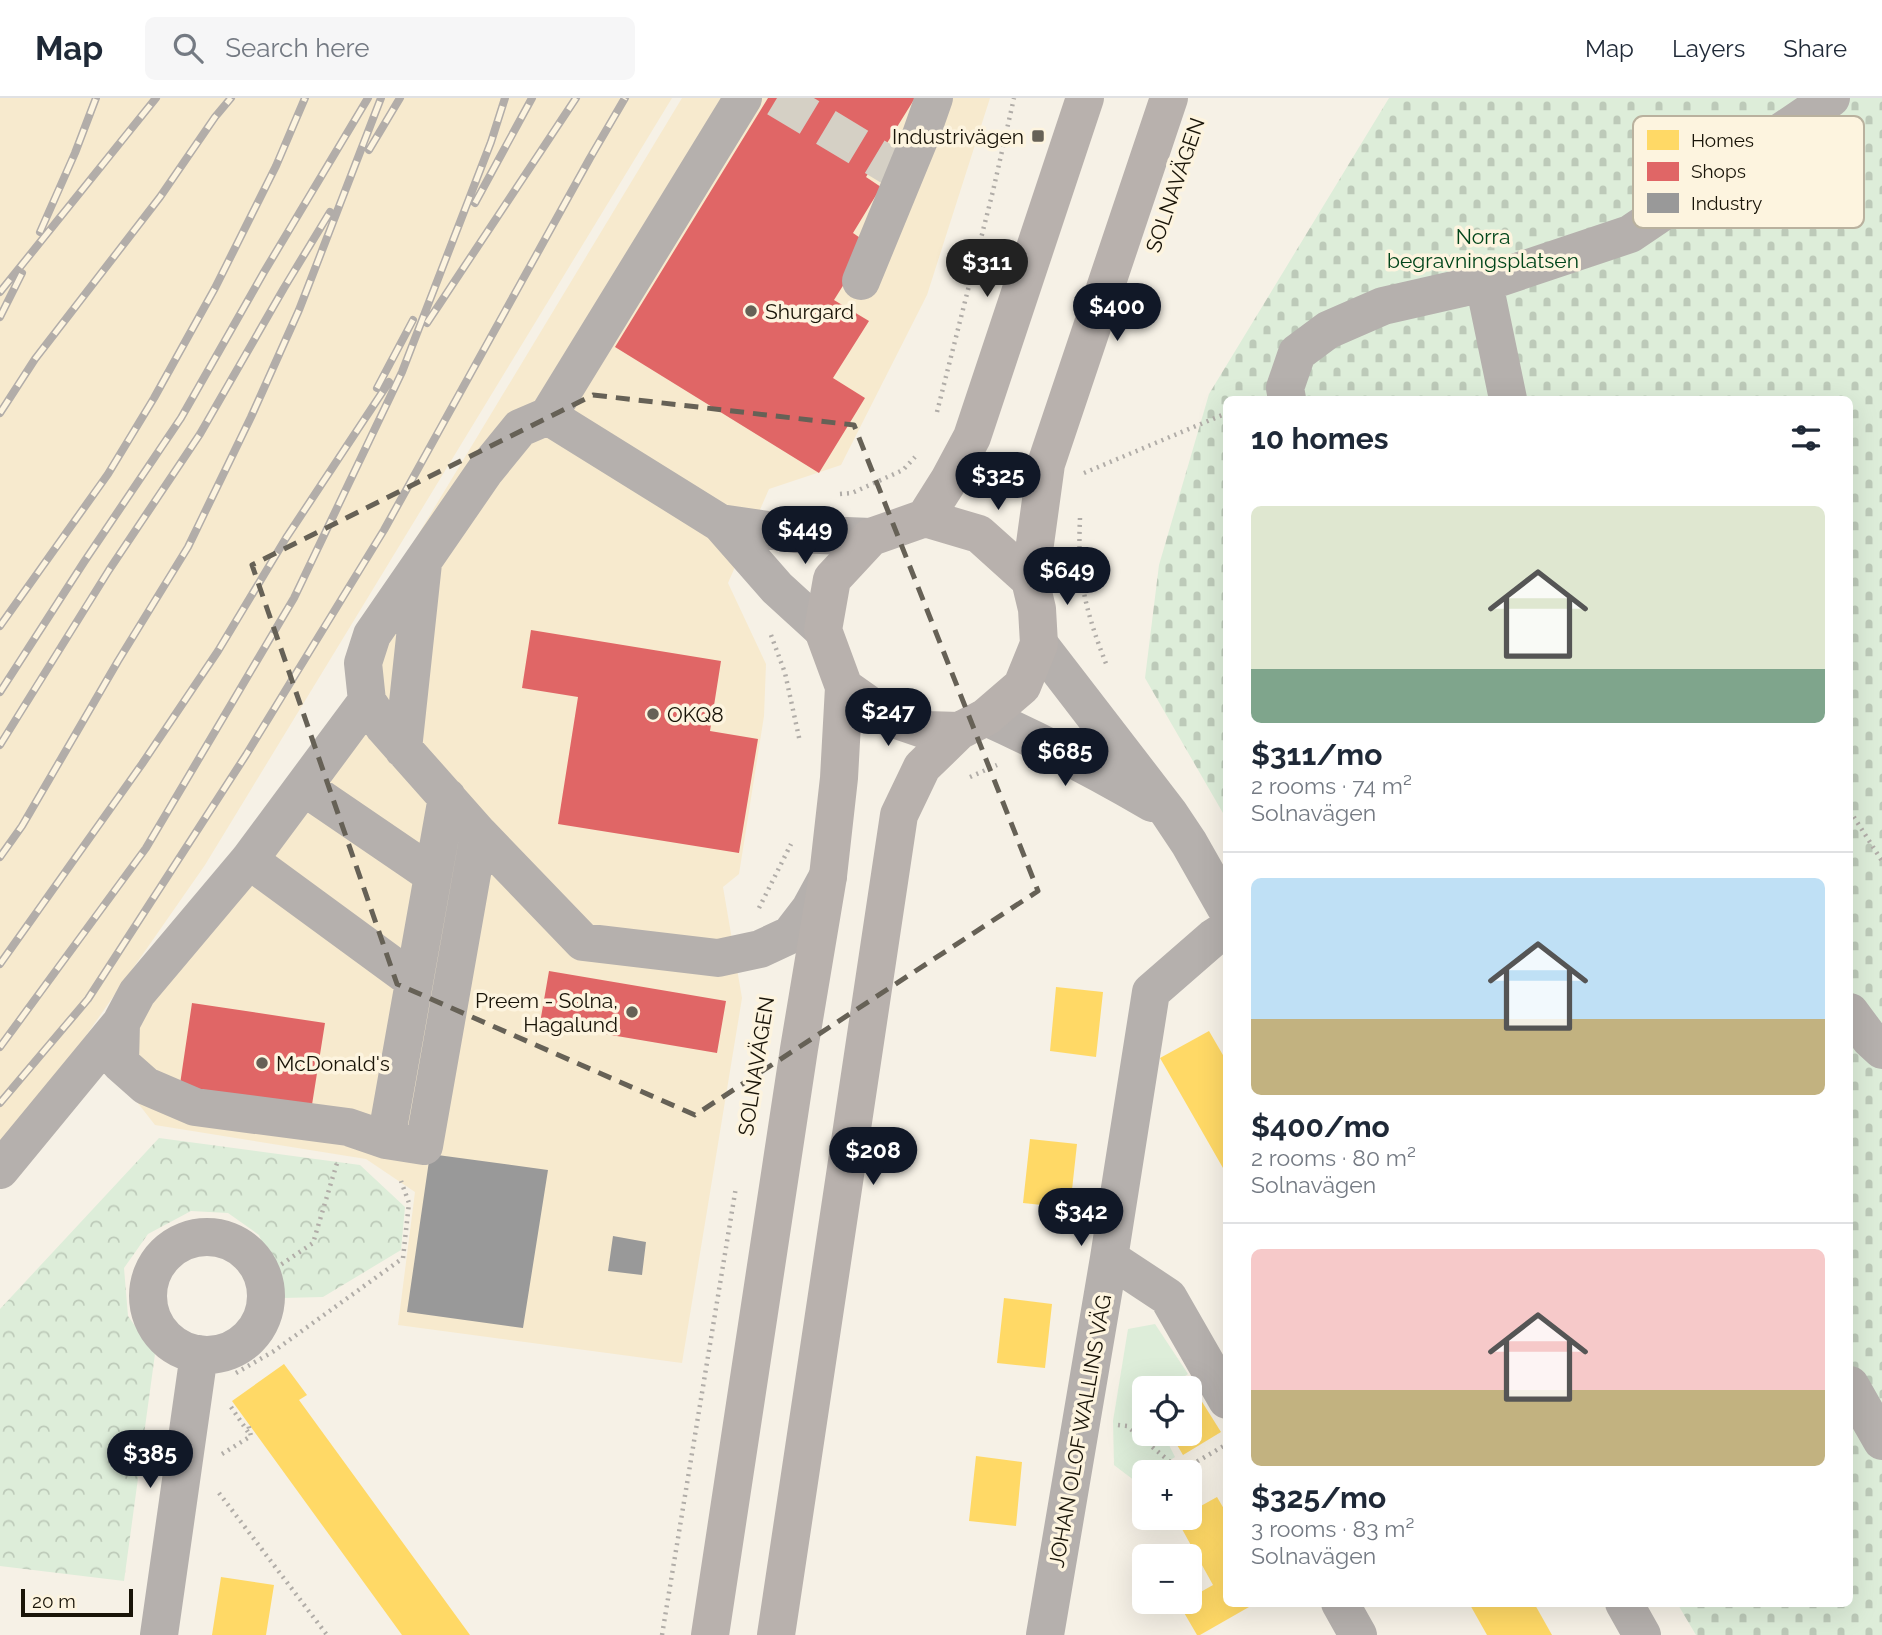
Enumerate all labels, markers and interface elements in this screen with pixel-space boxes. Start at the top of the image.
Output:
search box [145,17,635,80]
text: Map [35,29,103,68]
icon: search [169,29,207,67]
text: Search here [225,33,370,63]
text: Map [1585,34,1634,63]
text: Layers [1672,34,1745,63]
text: Share [1783,34,1847,63]
street label: SOLNAVÄGEN [1140,114,1210,256]
legend [1633,116,1864,228]
place label: Industrivägen [892,124,1024,149]
marker: Industrivägen [1030,128,1046,144]
text: Homes [1691,129,1754,151]
text: Shops [1691,160,1746,182]
text: Industry [1691,192,1762,214]
park label: Norra begravningsplatsen [1387,224,1579,273]
pin: $311 [946,240,1028,299]
text: $311 [962,248,1012,275]
pin: $400 [1076,284,1158,343]
text: $400 [1089,292,1145,319]
place label: Shurgard [765,299,854,324]
marker: Shurgard [743,303,759,319]
icon: filters [1787,419,1825,457]
text: 10 homes [1251,421,1388,456]
pin: $325 [957,452,1039,512]
text: $325 [971,461,1025,488]
pin: $449 [764,506,846,566]
text: $449 [778,515,832,542]
pin: $649 [1026,547,1108,607]
icon: home [1475,551,1601,677]
text: $649 [1039,556,1095,583]
pin: $247 [847,688,929,748]
text: $247 [861,697,915,724]
place label: OKQ8 [667,702,724,727]
marker: OKQ8 [645,706,661,722]
pin: $685 [1024,728,1106,788]
text: $685 [1037,737,1093,764]
text: $311/mo [1251,737,1382,772]
text: 2 rooms · 74 m² [1251,772,1412,799]
text: Solnavägen [1251,799,1376,826]
icon: home [1475,923,1601,1049]
place label: Preem - Solna, Hagalund [475,988,618,1037]
street label: SOLNAVÄGEN [733,995,779,1137]
marker: Preem - Solna, Hagalund [624,1004,640,1020]
place label: McDonald's [276,1051,390,1076]
marker: McDonald's [254,1055,270,1071]
text: $400/mo [1251,1109,1390,1144]
pin: $208 [832,1128,914,1187]
text: $208 [845,1136,901,1163]
text: 2 rooms · 80 m² [1251,1144,1416,1171]
text: Solnavägen [1251,1171,1376,1198]
pin: $342 [1040,1188,1122,1248]
text: $342 [1054,1197,1108,1224]
street label: JOHAN OLOF WALLINS VÄG [1044,1293,1116,1569]
icon: home [1475,1294,1601,1420]
map controls [1132,1376,1202,1614]
button: locate [1132,1376,1202,1446]
pin: $385 [109,1430,191,1490]
text: $385 [123,1439,177,1466]
button: + [1132,1460,1202,1530]
text: $325/mo [1251,1480,1386,1515]
text: 3 rooms · 83 m² [1251,1515,1414,1542]
text: Solnavägen [1251,1542,1376,1569]
button: − [1132,1544,1202,1614]
scale bar [21,1586,133,1618]
text: 20 m [32,1590,76,1612]

